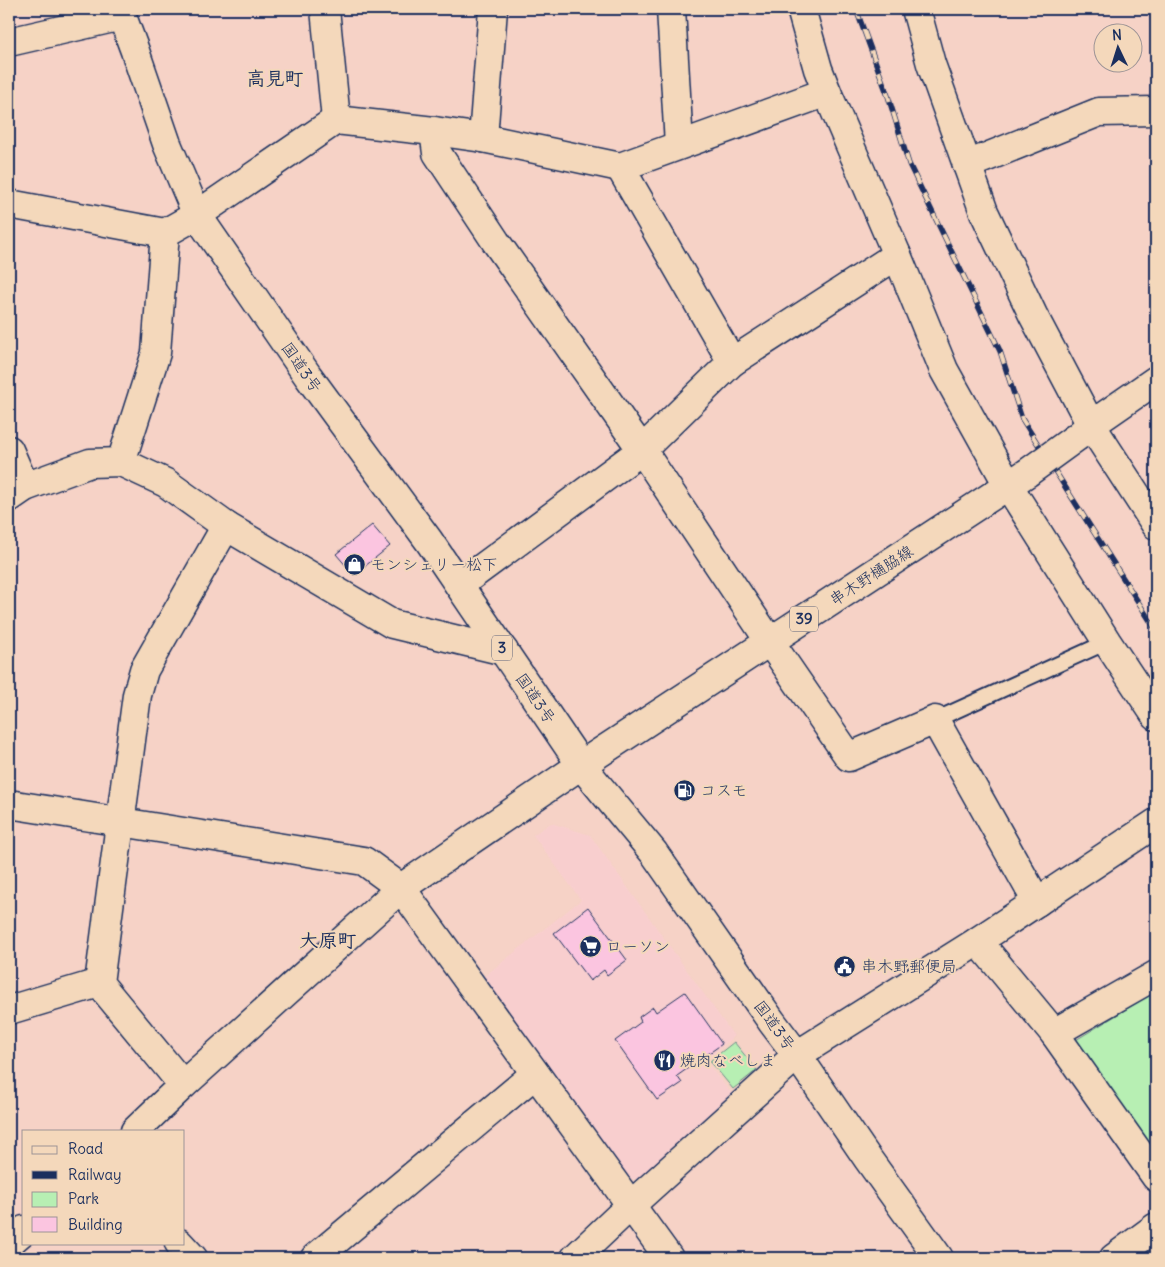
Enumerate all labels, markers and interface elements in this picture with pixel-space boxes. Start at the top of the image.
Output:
north arrow [1092,22,1142,72]
text: N [1112,26,1123,44]
district label: 高見町 [246,66,304,90]
street label: 国道3号 [277,338,327,396]
street label: 串木野樋脇線 [825,540,917,610]
shop icon: モンシェリー松下 [342,552,366,576]
place label: モンシェリー松下 [370,554,498,574]
road number: 39 [790,606,818,632]
road number: 3 [492,636,512,660]
street label: 国道3号 [512,669,560,727]
fuel station icon: コスモ [672,778,696,802]
place label: コスモ [700,780,747,800]
district label: 大原町 [299,928,357,952]
supermarket icon: ローソン [578,934,602,958]
place label: ローソン [606,936,670,956]
public building icon: 串木野郵便局 [833,954,857,978]
place label: 串木野郵便局 [861,956,957,976]
street label: 国道3号 [750,996,800,1054]
restaurant icon: 焼肉なべしま [652,1048,676,1072]
place label: 焼肉なべしま [680,1050,776,1070]
legend [22,1130,185,1244]
text: Road [68,1139,103,1158]
text: Railway [68,1165,122,1184]
text: Park [68,1189,99,1208]
text: Building [68,1215,123,1234]

